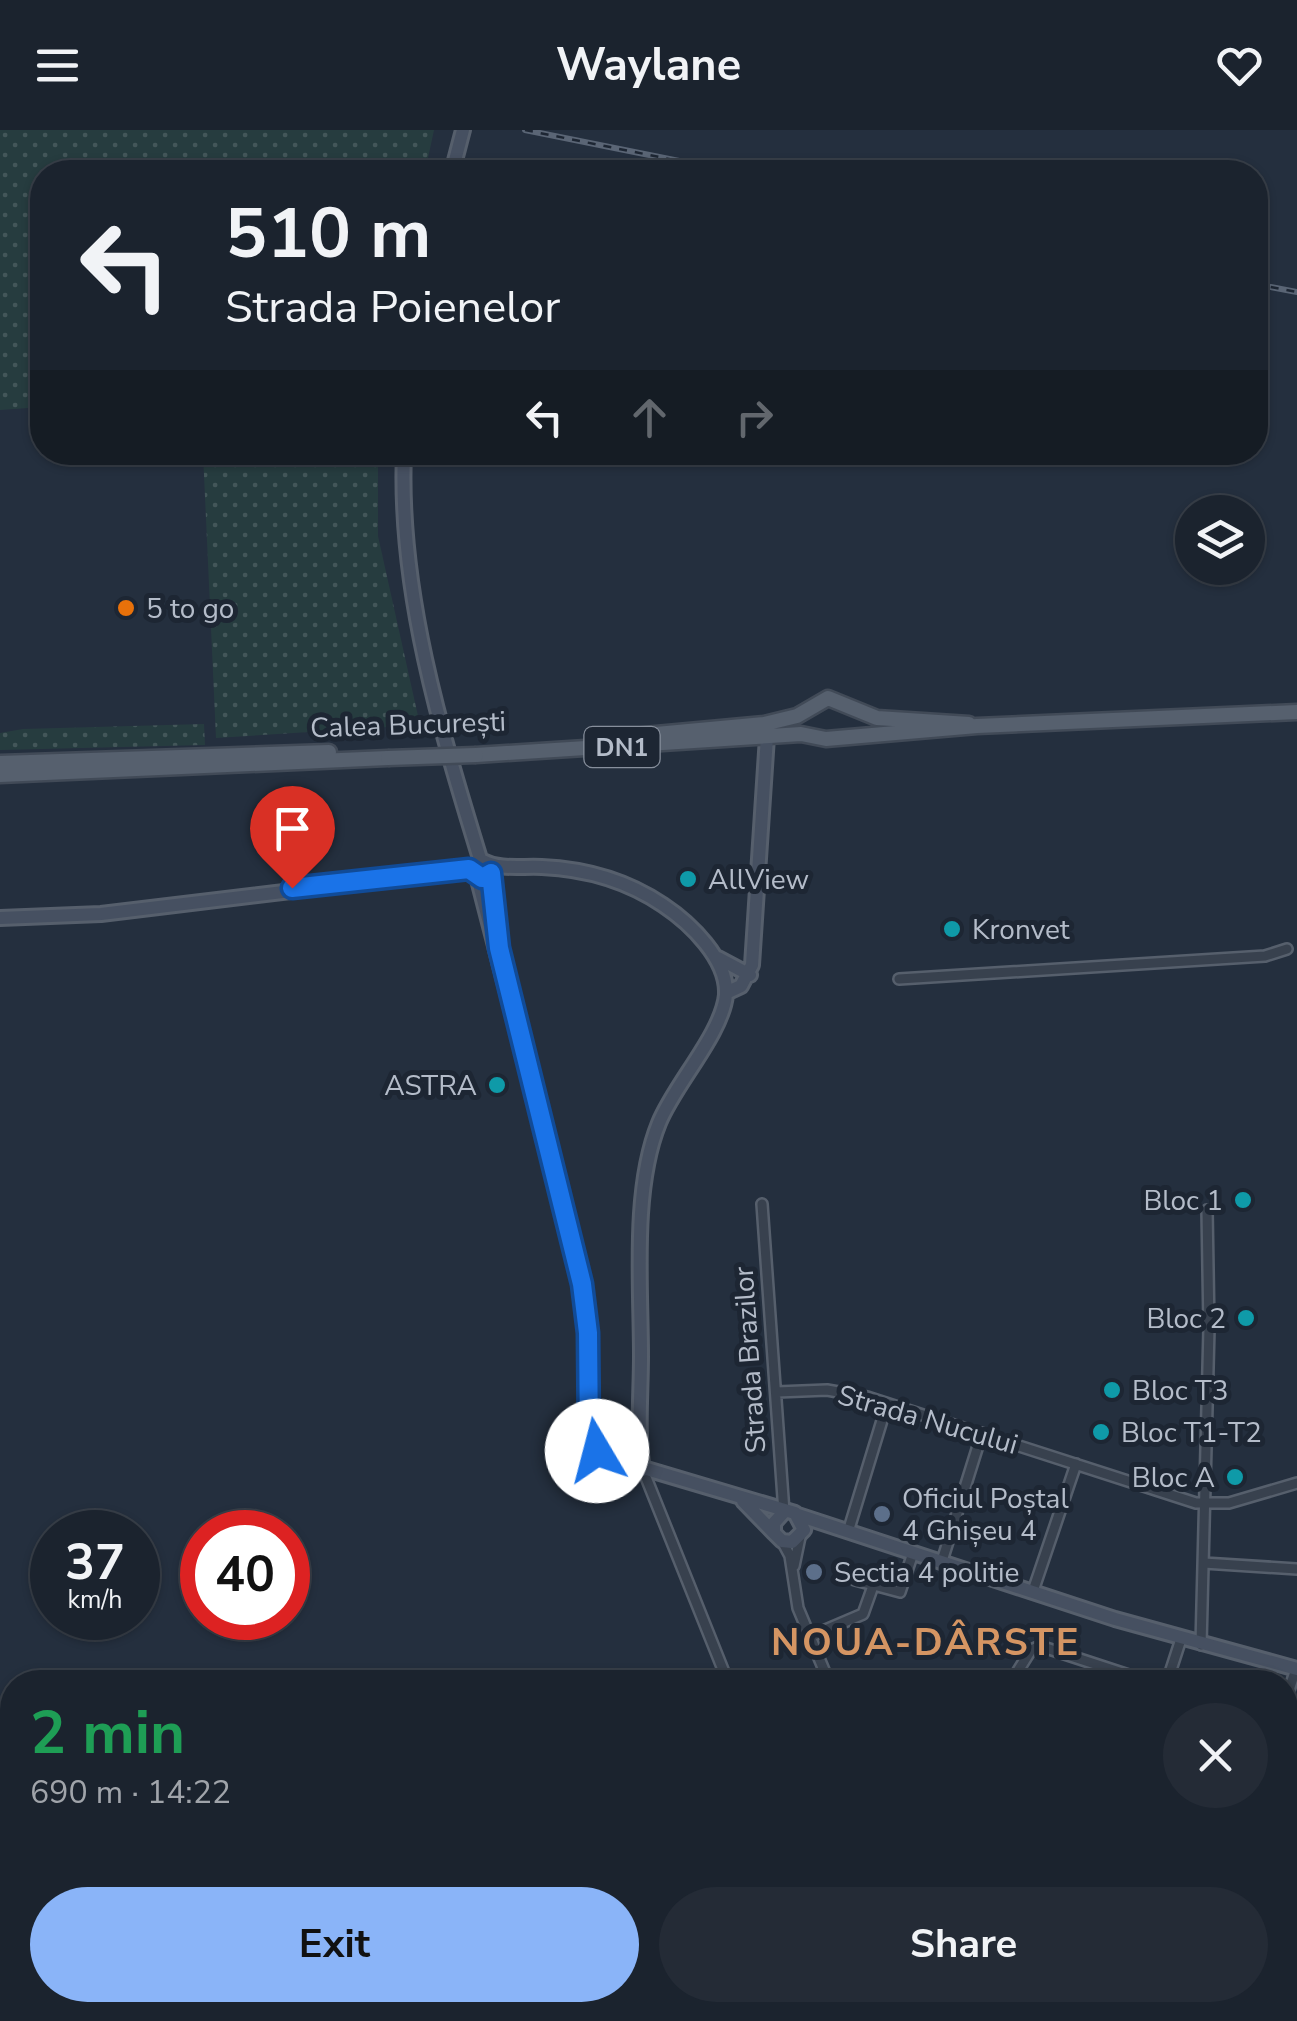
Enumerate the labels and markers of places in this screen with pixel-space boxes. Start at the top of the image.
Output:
place label: 5 to go [146,590,234,628]
marker: 5 to go [115,597,137,619]
pin [250,786,335,889]
place label: AllView [708,861,809,899]
marker: AllView [677,868,699,890]
place label: Kronvet [972,911,1070,949]
marker: Kronvet [941,918,963,940]
place label: ASTRA [384,1067,477,1105]
marker: ASTRA [486,1074,508,1096]
place label: Bloc 1 [1143,1182,1223,1220]
marker: Bloc 1 [1232,1189,1254,1211]
place label: Bloc 2 [1146,1300,1226,1338]
marker: Bloc 2 [1235,1307,1257,1329]
place label: Bloc T3 [1132,1372,1228,1410]
marker: Bloc T3 [1101,1379,1123,1401]
place label: Bloc T1-T2 [1121,1414,1262,1452]
marker: Bloc T1-T2 [1090,1421,1112,1443]
place label: Bloc A [1132,1459,1215,1497]
marker: Bloc A [1224,1466,1246,1488]
place label: Oficiul Poștal 4 Ghișeu 4 [902,1480,1069,1550]
marker: Oficiul Poștal 4 Ghișeu 4 [871,1503,893,1525]
place label: Sectia 4 politie [834,1554,1019,1592]
marker: Sectia 4 politie [803,1561,825,1583]

